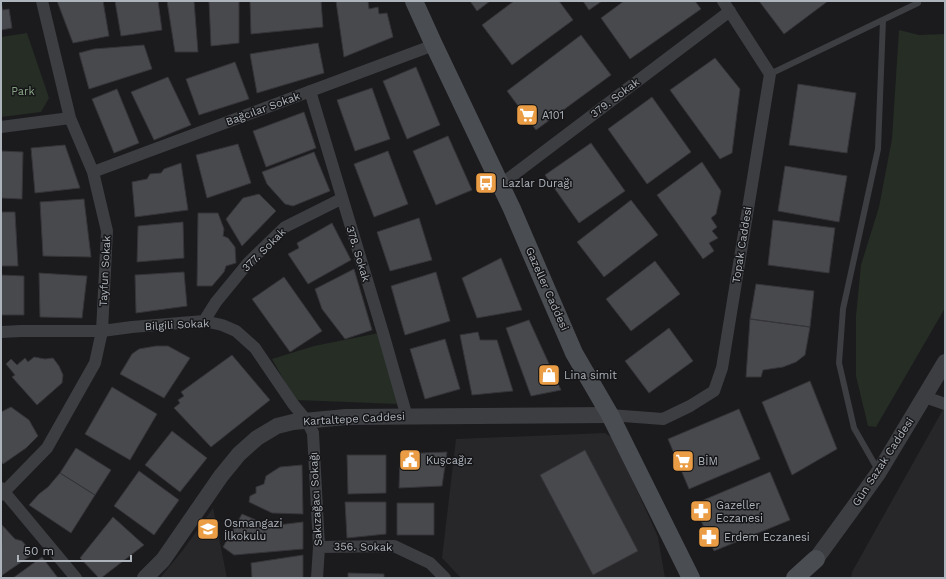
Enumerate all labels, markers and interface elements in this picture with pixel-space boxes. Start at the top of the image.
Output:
street label: 379. Sokak [588,75,642,121]
park label: Park [11,85,35,98]
street label: Bağcılar Sokak [224,90,302,128]
supermarket icon: A101 [514,102,540,128]
place label: A101 [542,109,564,122]
bus stop icon: Lazlar Durağı [473,170,499,196]
place label: Lazlar Durağı [502,177,572,190]
street label: Topak Caddesi [730,206,754,284]
street label: 378. Sokak [343,225,373,283]
street label: 377. Sokak [240,226,288,274]
street label: Tayfun Sokak [97,235,113,307]
street label: Gazeller Caddesi [523,245,571,333]
street label: Bilgili Sokak [144,317,210,333]
shop icon: Lina simit [536,362,562,388]
place label: Lina simit [564,369,617,382]
street label: Kartaltepe Caddesi [303,410,405,428]
street label: Gün Sazak Caddesi [850,415,917,509]
public building icon: Kuşcağız [397,447,423,473]
supermarket icon: BİM [670,448,696,474]
street label: Sakızağacı Sokağı [307,452,325,546]
place label: Kuşcağız [426,454,473,467]
place label: BİM [698,454,718,468]
pharmacy icon: Gazeller Eczanesi [688,498,714,524]
place label: Gazeller Eczanesi [716,499,763,525]
school or university icon: Osmangazi İlkokulu [195,516,221,542]
place label: Osmangazi İlkokulu [224,517,282,543]
pharmacy icon: Erdem Eczanesi [696,524,722,550]
place label: Erdem Eczanesi [724,531,810,544]
scale bar [18,537,131,563]
street label: 356. Sokak [334,540,392,554]
text: 50 m [24,544,54,558]

